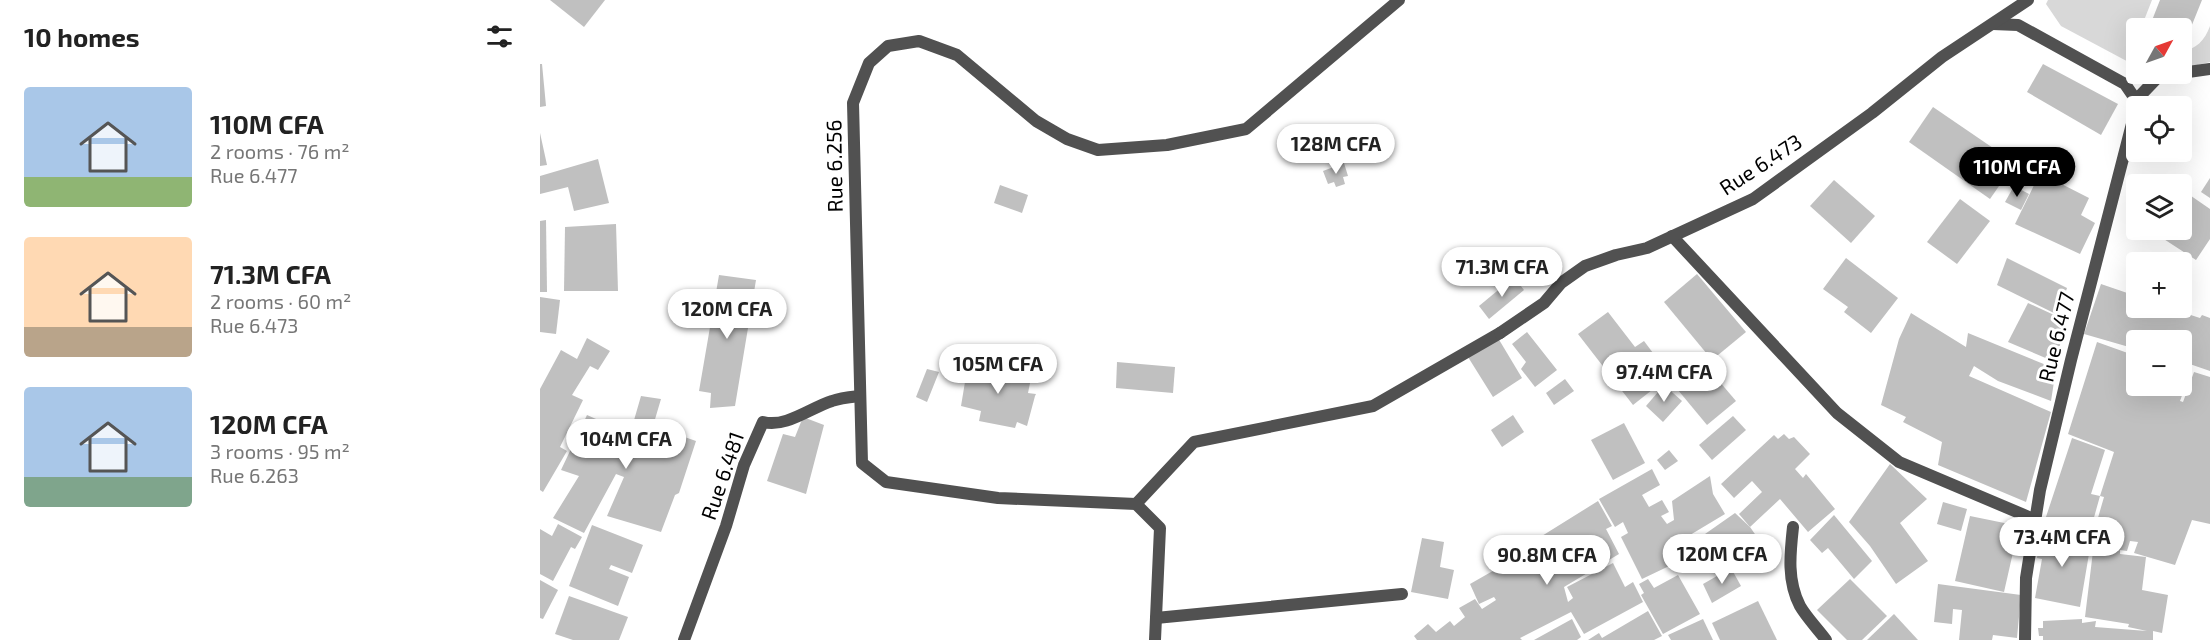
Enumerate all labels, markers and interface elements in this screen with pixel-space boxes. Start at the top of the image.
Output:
north arrow [2126,18,2192,84]
map controls [2126,18,2192,396]
icon: filters [483,20,516,53]
text: 10 homes [24,21,140,52]
button: locate [2126,96,2192,162]
text: 110M CFA [210,108,324,139]
icon: home [72,111,144,183]
street label: Rue 6.256 [820,119,847,213]
pin: 128M CFA [1274,124,1398,175]
street label: Rue 6.473 [1714,128,1806,200]
text: 128M CFA [1291,131,1381,155]
text: 2 rooms · 76 m² [210,139,349,163]
pin: 110M CFA [1955,147,2079,198]
text: 110M CFA [1973,154,2061,178]
text: Rue 6.477 [210,163,298,187]
button: layers [2126,174,2192,240]
pin: 71.3M CFA [1433,247,1571,298]
button: + [2126,252,2192,318]
text: 71.3M CFA [1455,254,1549,278]
text: 71.3M CFA [210,258,331,289]
icon: home [72,261,144,333]
text: 2 rooms · 60 m² [210,289,351,313]
pin: 120M CFA [665,289,789,340]
street label: Rue 6.477 [2032,289,2079,384]
text: 120M CFA [682,296,772,320]
text: Rue 6.473 [210,313,298,337]
button: − [2126,330,2192,396]
pin: 105M CFA [936,344,1060,395]
text: 105M CFA [953,351,1043,375]
pin: 97.4M CFA [1595,352,1733,403]
text: 97.4M CFA [1616,359,1712,383]
text: 120M CFA [210,408,328,439]
icon: home [72,411,144,483]
pin: 104M CFA [564,419,688,470]
text: 104M CFA [580,426,672,450]
street label: Rue 6.481 [695,428,748,523]
text: 3 rooms · 95 m² [210,439,350,463]
text: Rue 6.263 [210,463,299,487]
pin: 73.4M CFA [1993,517,2131,568]
text: 73.4M CFA [2013,524,2111,548]
pin: 120M CFA [1660,534,1784,585]
pin: 90.8M CFA [1478,535,1616,586]
text: 120M CFA [1677,541,1767,565]
text: 90.8M CFA [1497,542,1597,566]

